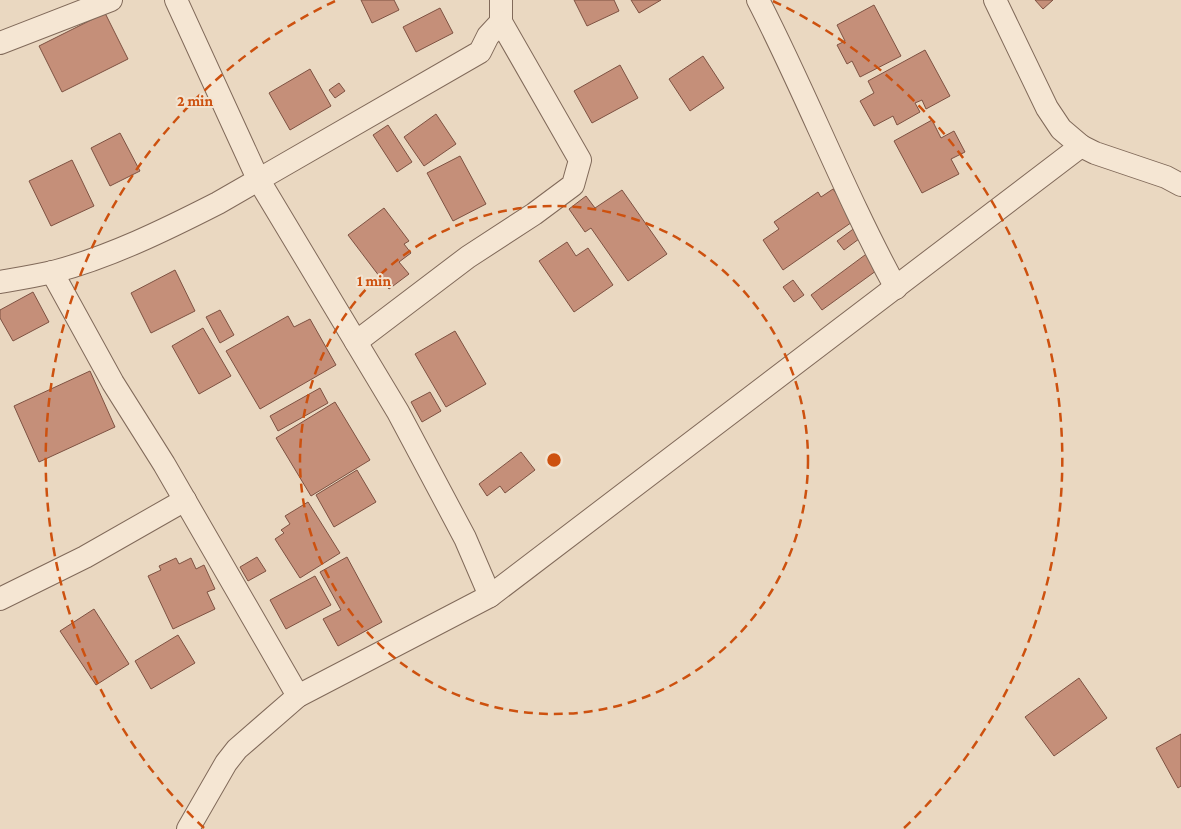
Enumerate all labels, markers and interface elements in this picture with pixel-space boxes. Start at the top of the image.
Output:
text: 2 min [177,93,213,109]
text: 1 min [357,273,391,289]
centre of rings [545,451,563,469]

